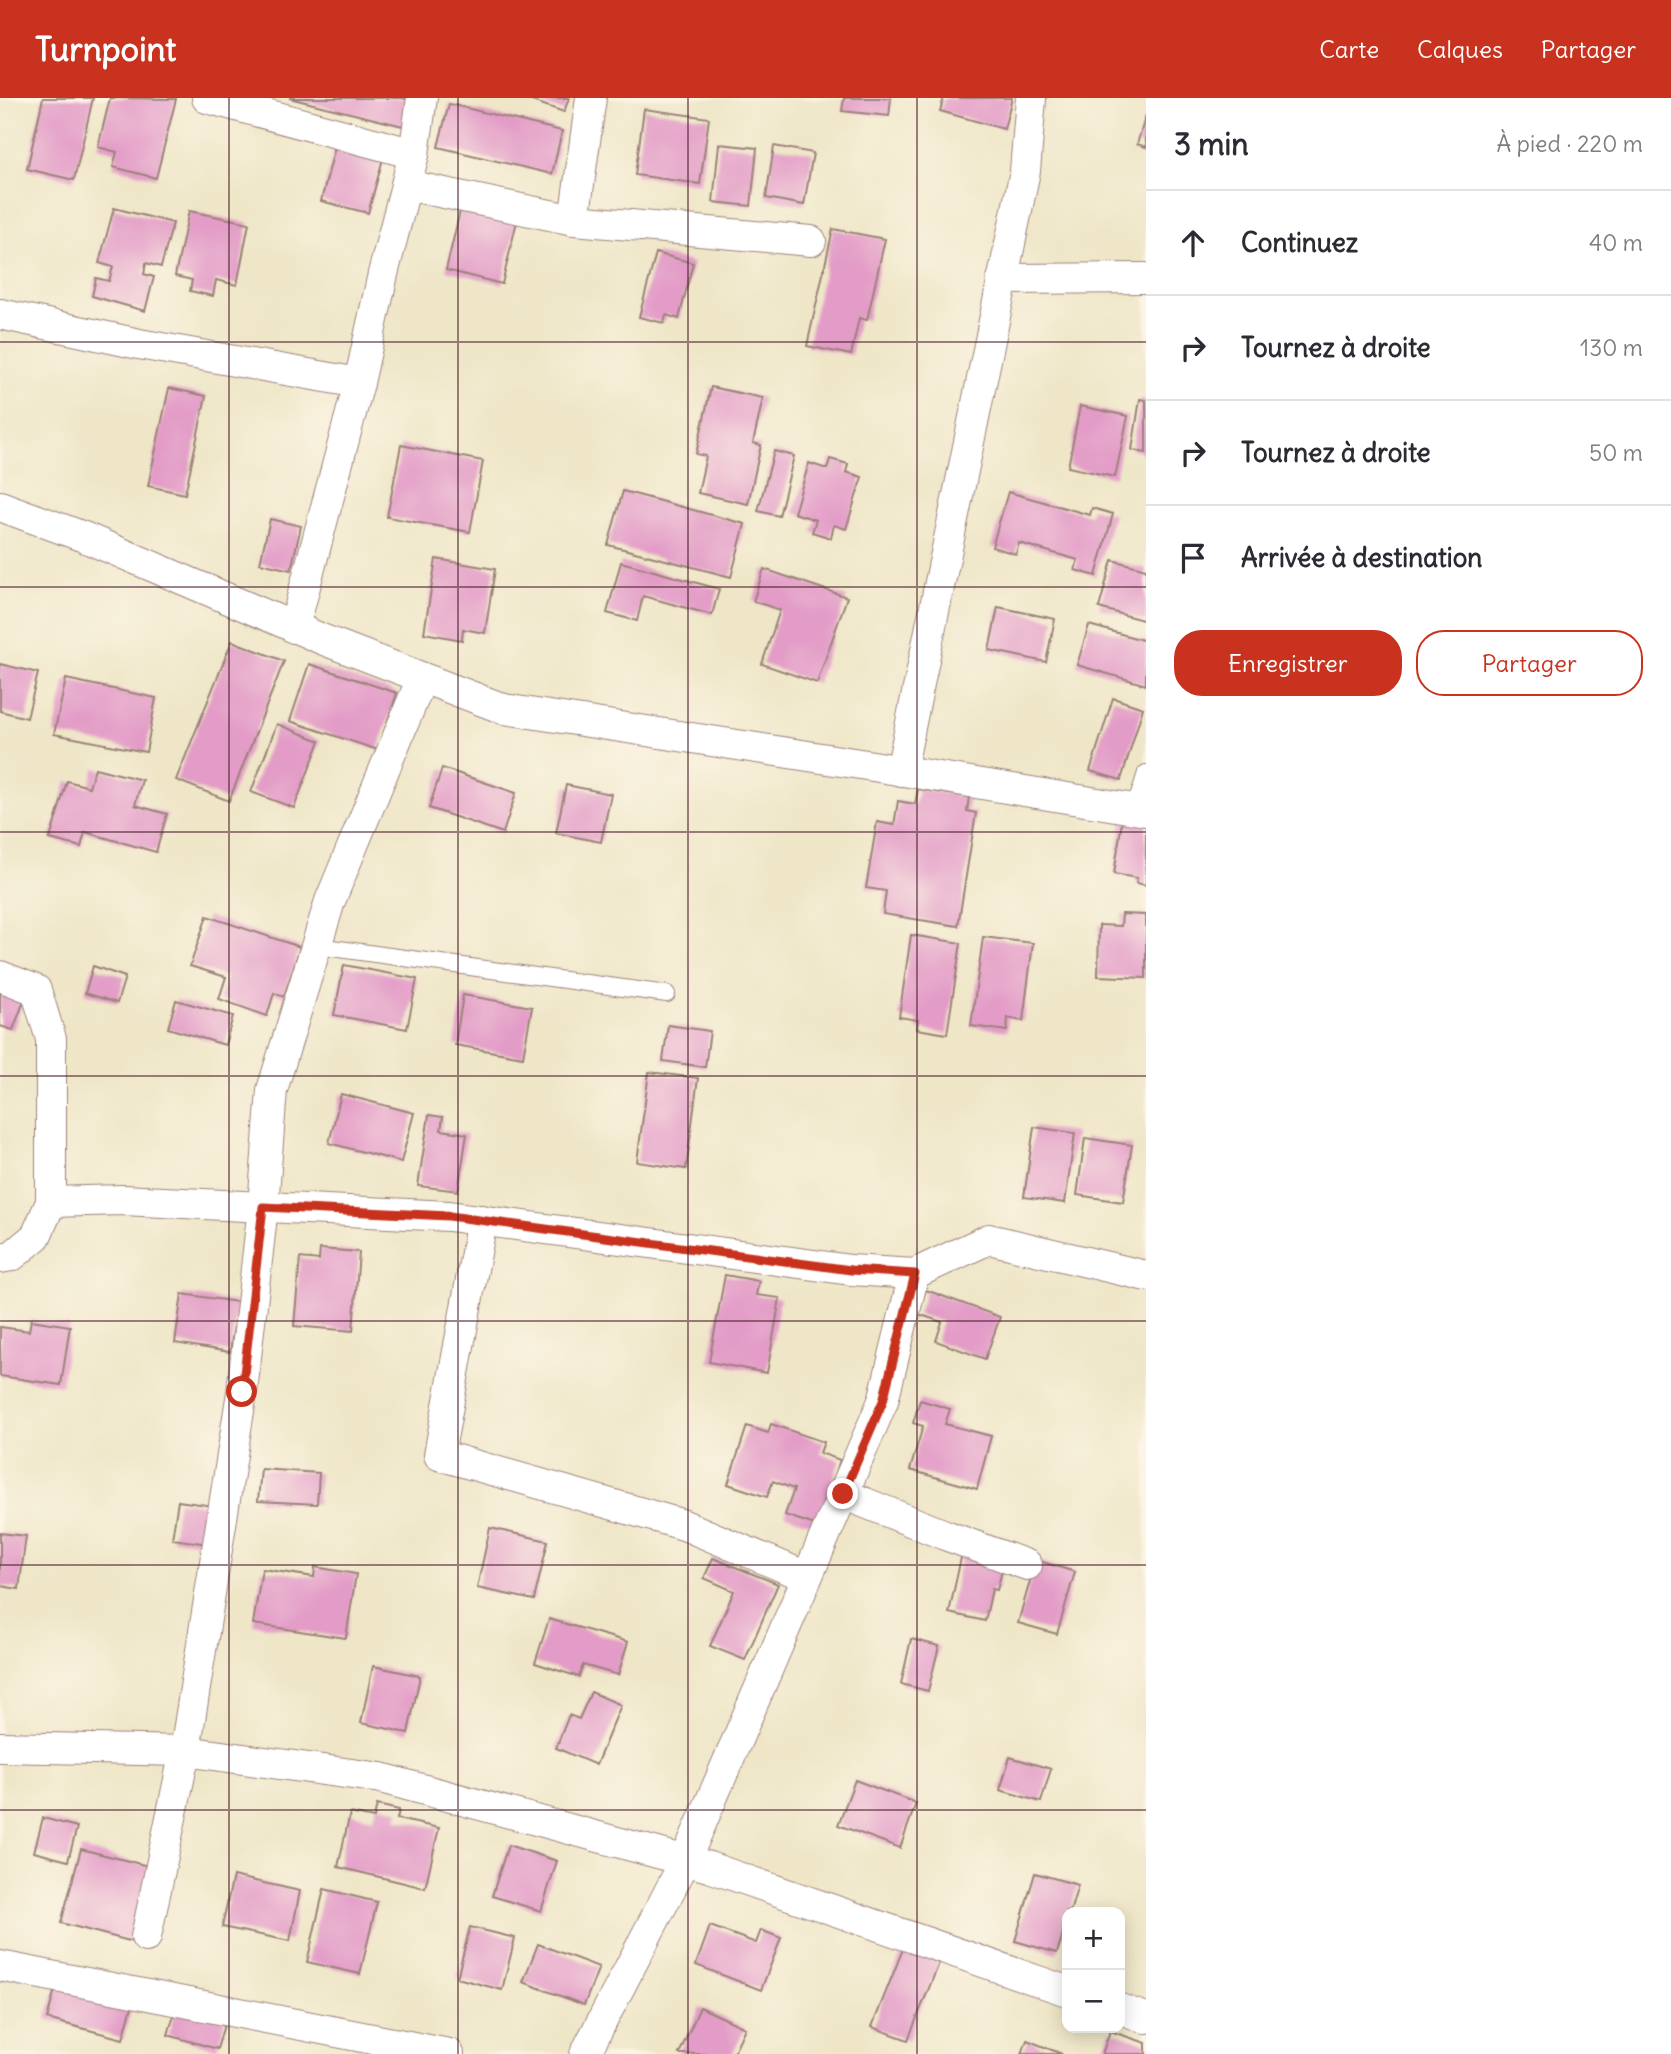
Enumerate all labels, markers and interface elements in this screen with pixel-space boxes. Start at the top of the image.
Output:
text: Turnpoint [35,28,176,70]
text: Carte [1319,34,1379,64]
text: Calques [1417,34,1503,64]
text: Partager [1541,34,1636,64]
text: 3 min [1174,125,1249,163]
text: À pied · 220 m [1497,129,1643,158]
icon: ahead [1174,224,1212,262]
text: Continuez [1241,226,1358,259]
text: 40 m [1589,228,1643,257]
icon: right [1174,329,1212,367]
text: Tournez à droite [1241,331,1431,364]
text: 130 m [1580,333,1643,362]
icon: right [1174,434,1212,472]
text: Tournez à droite [1241,436,1431,469]
text: 50 m [1589,438,1643,467]
icon: arrive [1174,539,1212,577]
text: Arrivée à destination [1241,541,1482,574]
button: Enregistrer [1174,630,1402,696]
button: Partager [1416,630,1643,696]
route start [226,1376,257,1407]
route end [827,1478,858,1509]
map controls [1062,1907,1125,2033]
button: + [1062,1907,1125,1970]
button: − [1062,1970,1125,2033]

